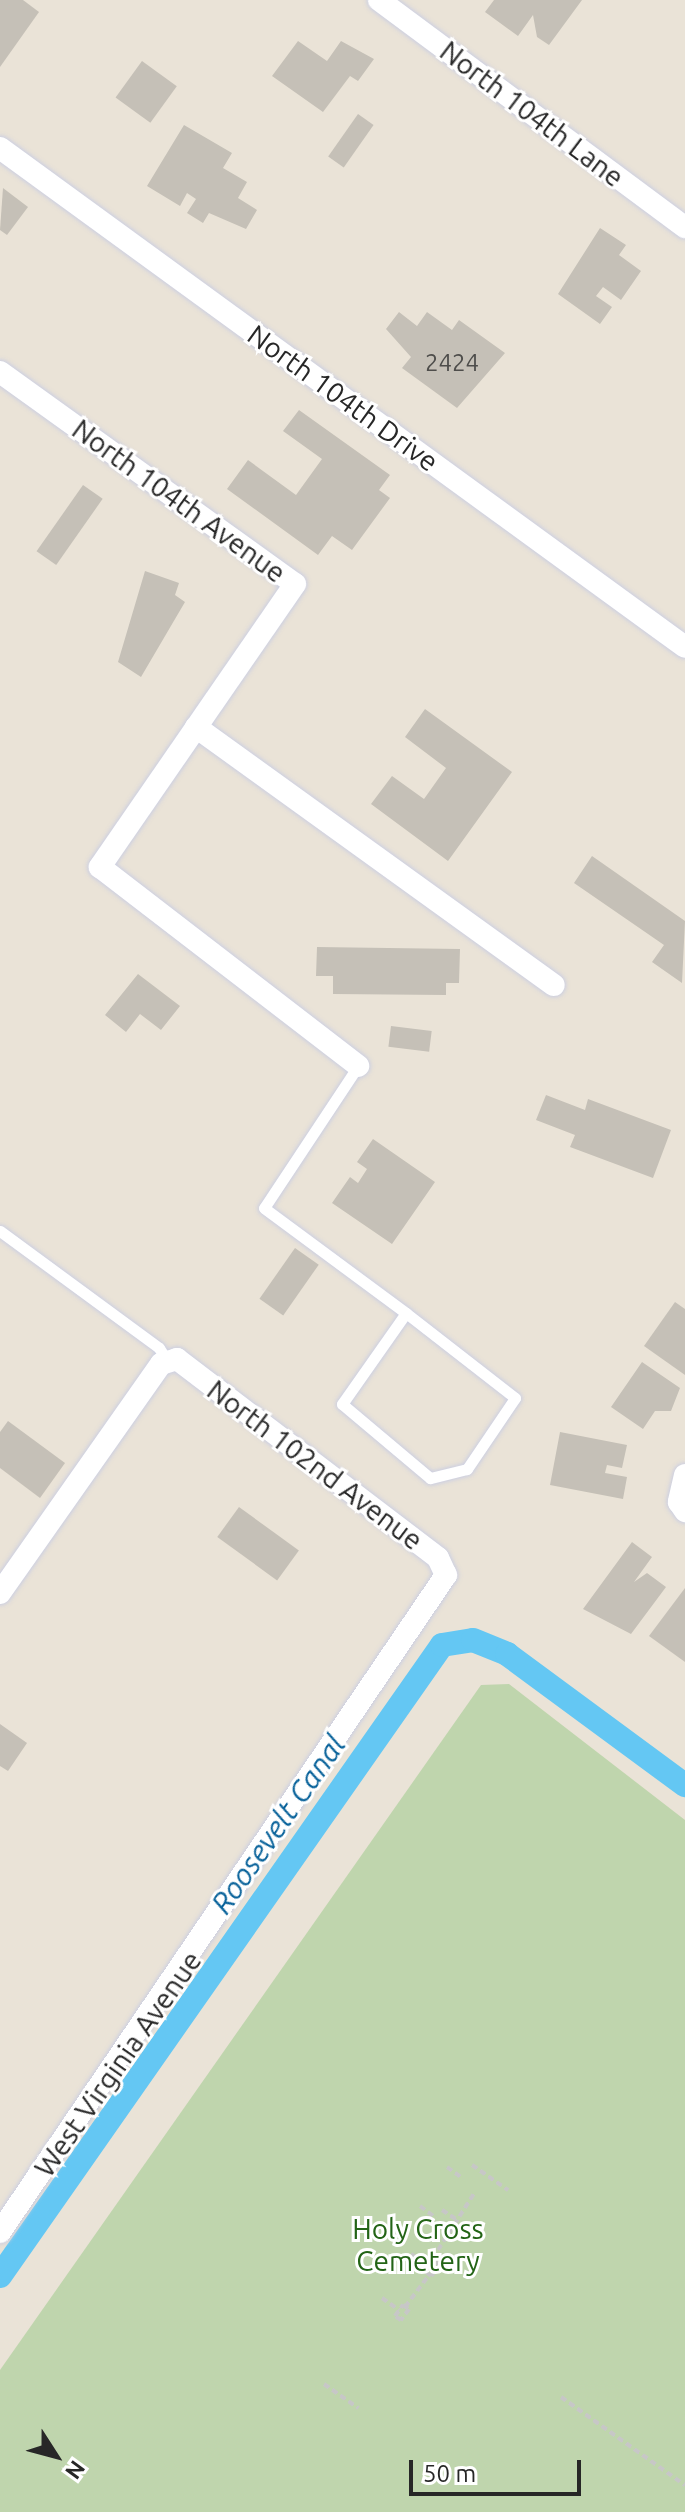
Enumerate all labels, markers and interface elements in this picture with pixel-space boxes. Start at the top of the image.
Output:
street label: North 104th Lane [434,34,630,194]
street label: North 104th Drive [241,318,445,478]
house number: 2424 [425,349,479,377]
street label: North 104th Avenue [66,412,292,590]
street label: North 102nd Avenue [201,1373,429,1557]
water label: Roosevelt Canal [203,1728,353,1920]
street label: West Virginia Avenue [28,1945,208,2183]
park label: Holy Cross Cemetery [352,2212,484,2278]
north arrow [16,2416,96,2496]
scale bar [413,2444,585,2494]
text: N [61,2456,91,2484]
text: 50 m [423,2460,476,2487]

